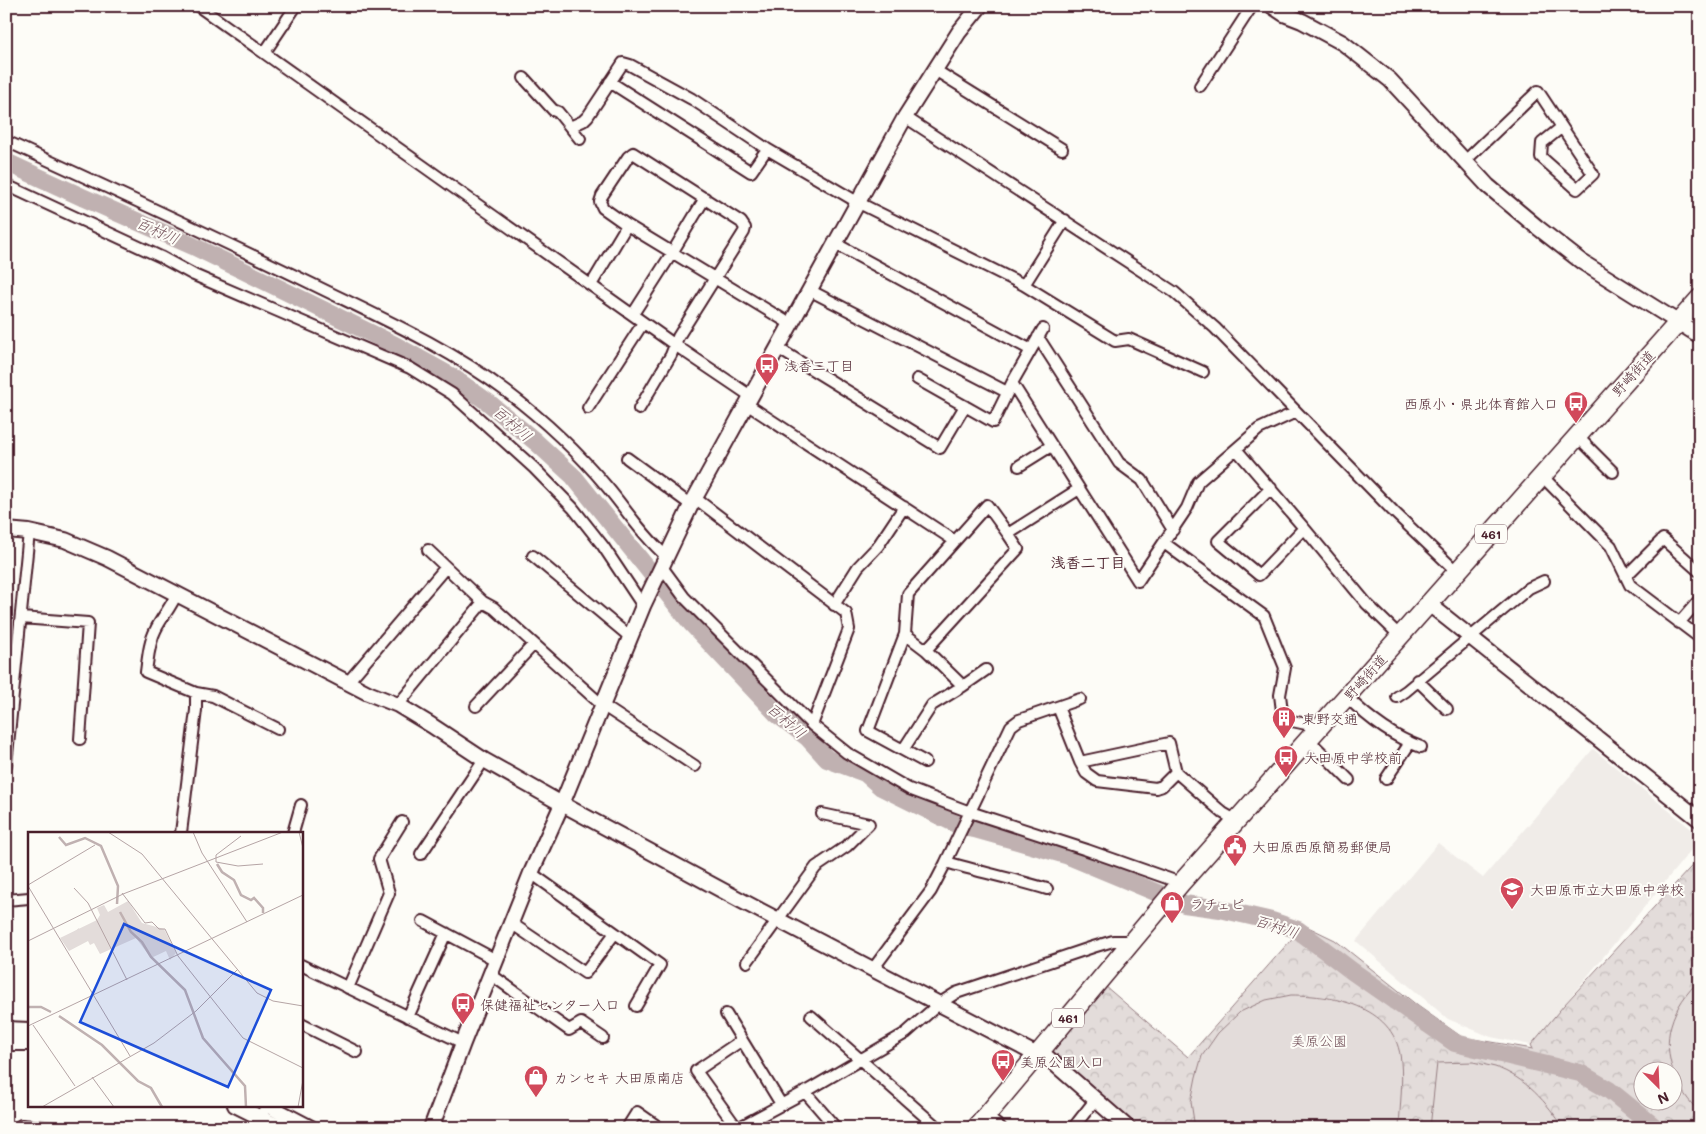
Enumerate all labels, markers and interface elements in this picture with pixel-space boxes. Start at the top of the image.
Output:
water label: 百村川 [133,212,183,248]
street label: 野崎街道 [1607,346,1659,400]
bus stop icon: 浅香二丁目 [754,352,780,386]
place label: 浅香二丁目 [784,356,854,375]
bus stop icon: 西原小・県北体育館入口 [1563,390,1589,424]
place label: 西原小・県北体育館入口 [1404,394,1558,413]
water label: 百村川 [489,401,537,445]
road number: 461 [1475,524,1507,544]
district label: 浅香二丁目 [1050,552,1126,572]
street label: 野崎街道 [1339,650,1391,704]
water label: 百村川 [763,698,811,742]
building icon: 東野交通 [1271,705,1297,739]
place label: 東野交通 [1302,709,1358,728]
bus stop icon: 大田原中学校前 [1273,744,1299,778]
place label: 大田原中学校前 [1304,748,1402,767]
inset map [28,832,302,1106]
public building icon: 大田原西原簡易郵便局 [1222,833,1248,867]
place label: 大田原西原簡易郵便局 [1252,837,1392,856]
school or university icon: 大田原市立大田原中学校 [1499,876,1525,910]
place label: 大田原市立大田原中学校 [1530,880,1684,899]
shop icon: ラチェピ [1159,890,1185,924]
place label: ラチェピ [1190,894,1245,913]
water label: 百村川 [1253,910,1301,942]
bus stop icon: 保健福祉センター入口 [450,991,476,1025]
place label: 保健福祉センター入口 [480,995,619,1014]
road number: 461 [1052,1008,1084,1028]
park label: 美原公園 [1291,1031,1347,1050]
bus stop icon: 美原公園入口 [990,1048,1016,1082]
place label: 美原公園入口 [1020,1052,1104,1071]
north arrow [1634,1062,1684,1112]
shop icon: カンセキ 大田原南店 [523,1064,549,1098]
place label: カンセキ 大田原南店 [554,1068,685,1087]
text: N [1655,1087,1672,1109]

